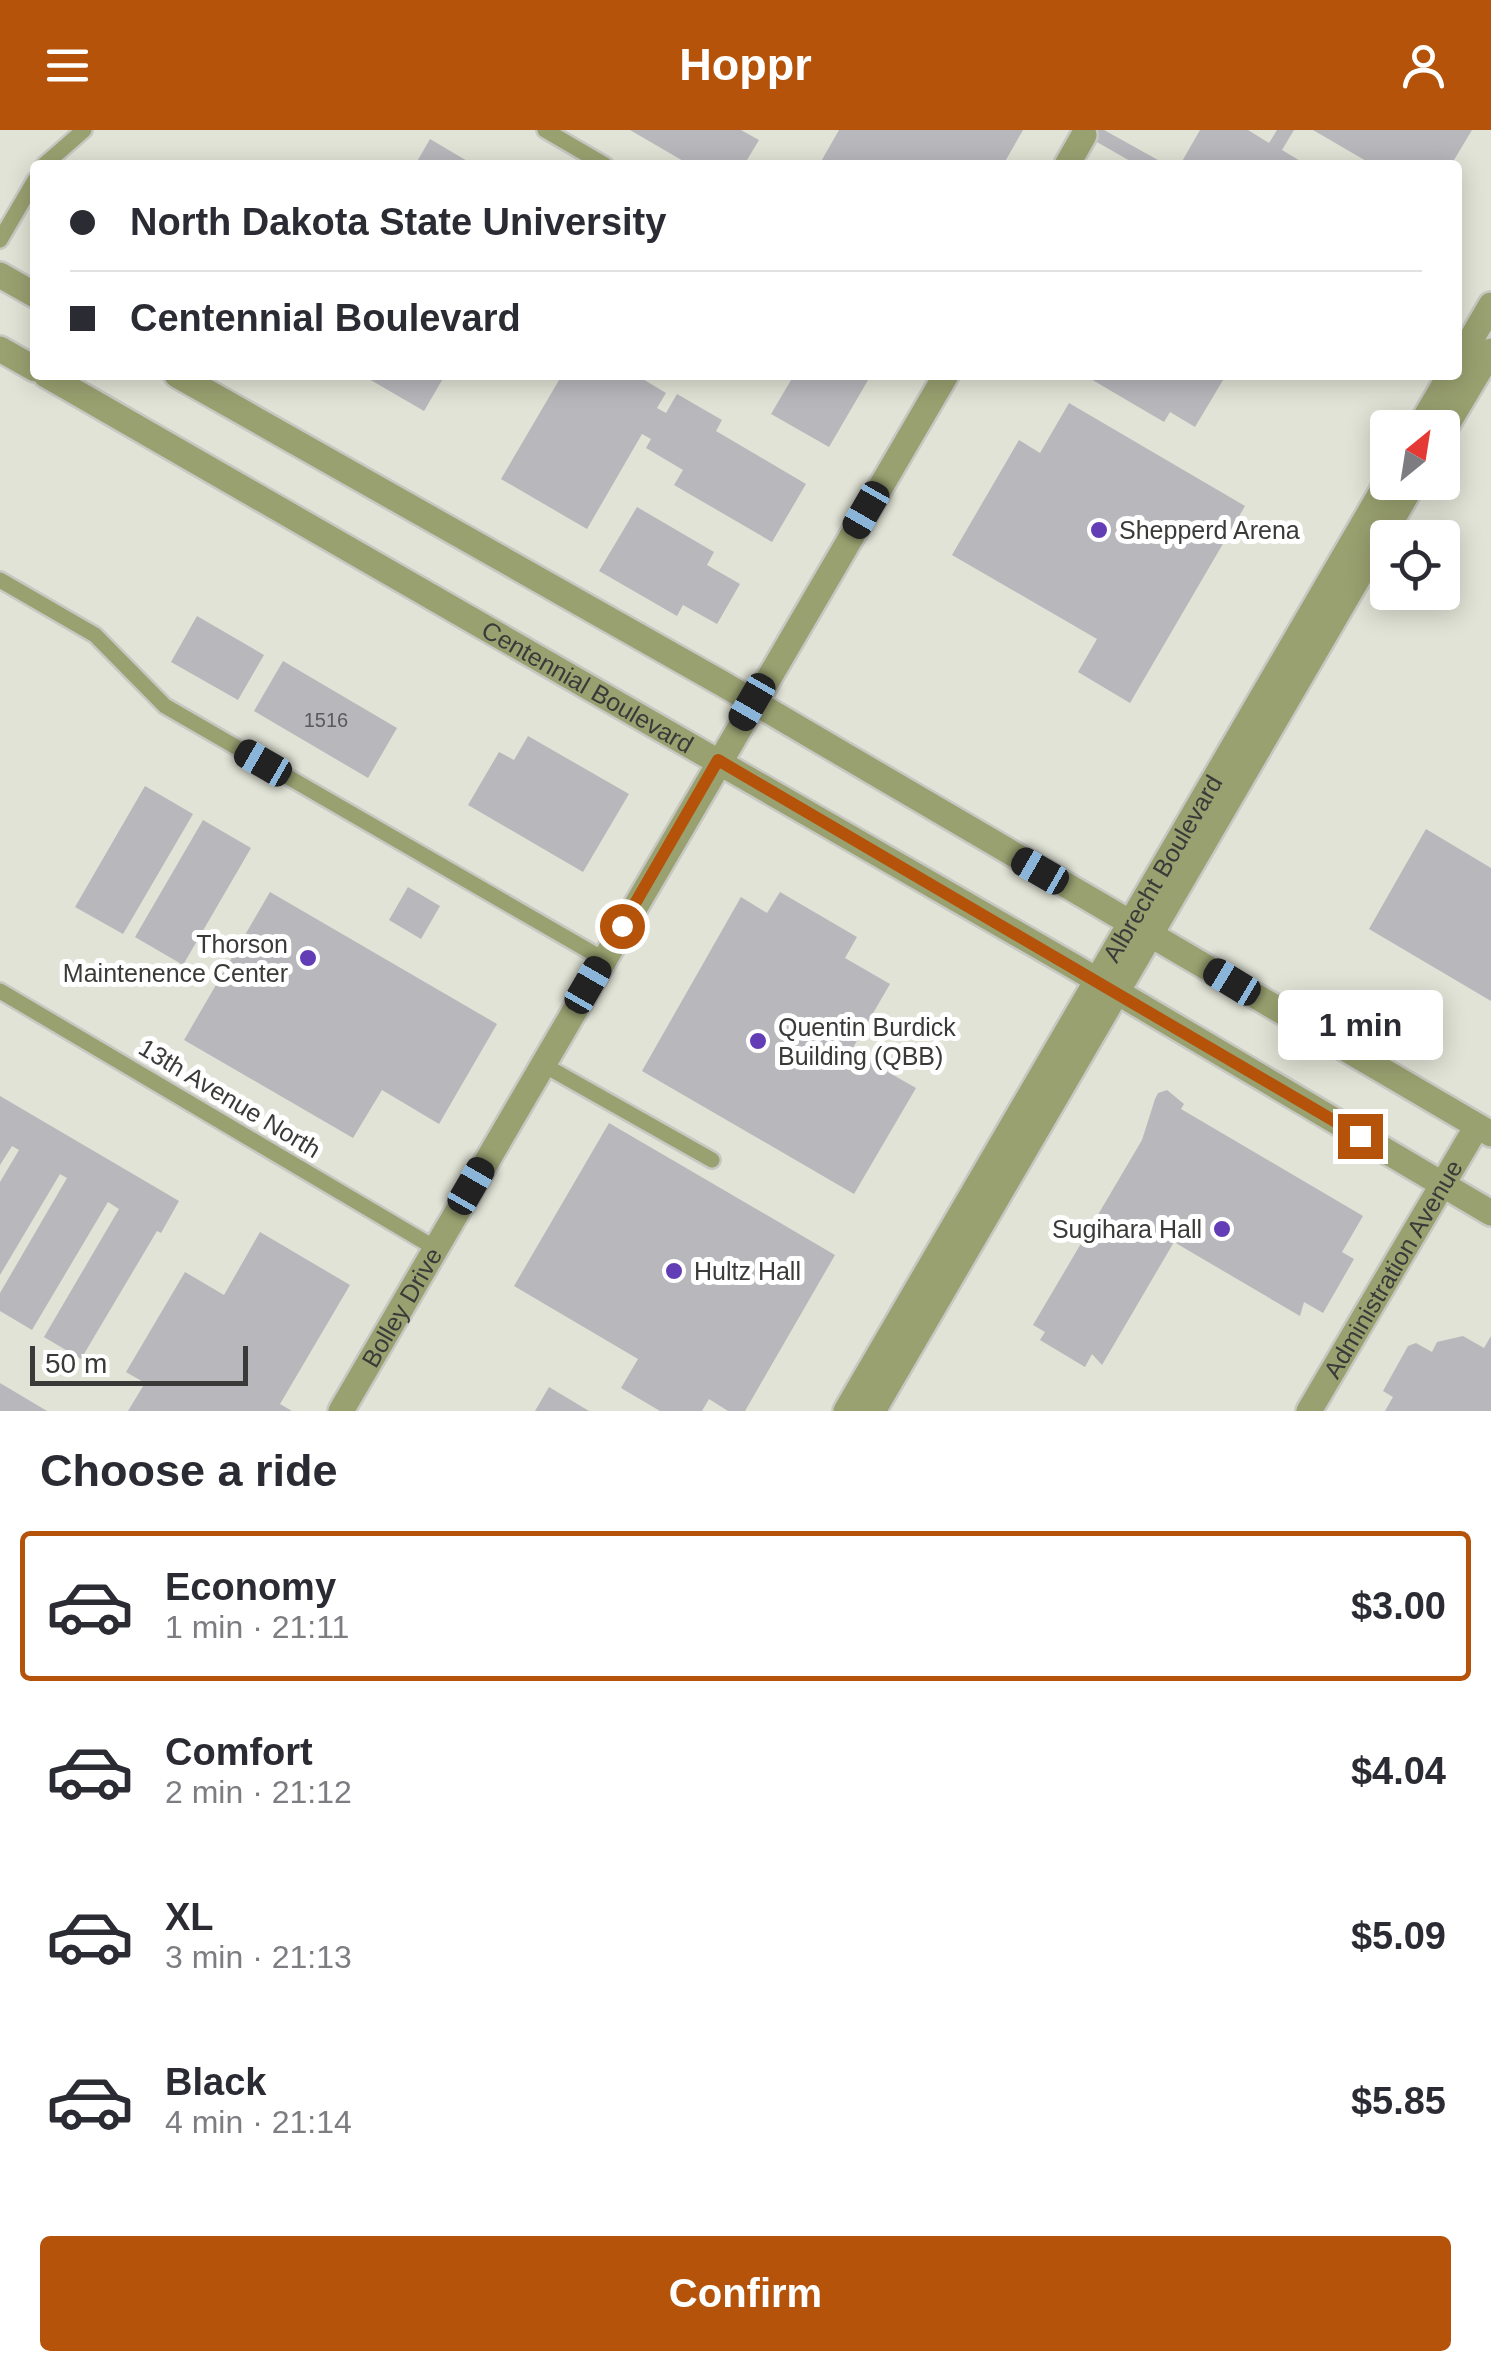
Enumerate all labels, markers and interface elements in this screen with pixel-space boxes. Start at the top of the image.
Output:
icon: menu [40,38,95,93]
icon: person [1396,38,1451,93]
text: Hoppr [679,39,812,90]
text: North Dakota State University [130,201,666,243]
text: Centennial Boulevard [130,297,521,339]
north arrow [1370,410,1460,500]
map controls [1370,410,1460,610]
car [838,477,894,543]
place label: Shepperd Arena [1119,516,1300,544]
marker: Shepperd Arena [1088,519,1110,541]
button: locate [1370,520,1460,610]
street label: Centennial Boulevard [477,615,698,759]
car [724,669,780,735]
house number: 1516 [304,709,348,731]
car [230,735,296,791]
street label: Albrecht Boulevard [1097,770,1228,967]
car [1007,843,1073,899]
route start [600,904,645,949]
place label: Thorson Maintenence Center [63,930,288,987]
marker: Thorson Maintenence Center [297,947,319,969]
car [560,952,616,1018]
car [1199,954,1265,1010]
callout: 1 min [1278,991,1442,1061]
text: 1 min [1319,1007,1402,1043]
place label: Quentin Burdick Building (QBB) [778,1013,956,1070]
marker: Quentin Burdick Building (QBB) [747,1030,769,1052]
street label: 13th Avenue North [134,1033,326,1163]
route end [1338,1114,1383,1159]
car [443,1153,499,1219]
street label: Administration Avenue [1318,1155,1468,1383]
place label: Sugihara Hall [1052,1215,1202,1243]
marker: Sugihara Hall [1211,1218,1233,1240]
street label: Bolley Drive [356,1243,447,1372]
place label: Hultz Hall [694,1257,801,1285]
marker: Hultz Hall [663,1260,685,1282]
scale bar [30,1341,248,1386]
text: 50 m [45,1348,107,1379]
text: Choose a ride [40,1445,338,1496]
icon: car [45,1561,135,1651]
text: Economy [165,1566,336,1608]
text: $3.00 [1351,1585,1446,1627]
text: 1 min · 21:11 [165,1609,349,1645]
icon: car [45,1726,135,1816]
text: Comfort [165,1731,313,1773]
text: $4.04 [1351,1750,1446,1792]
text: 2 min · 21:12 [165,1774,352,1810]
icon: car [45,1891,135,1981]
text: XL [165,1896,214,1938]
text: $5.09 [1351,1915,1446,1957]
text: 3 min · 21:13 [165,1939,352,1975]
icon: car [45,2056,135,2146]
text: Black [165,2061,266,2103]
text: $5.85 [1351,2080,1446,2122]
text: 4 min · 21:14 [165,2104,352,2140]
button: Confirm [40,2236,1451,2351]

